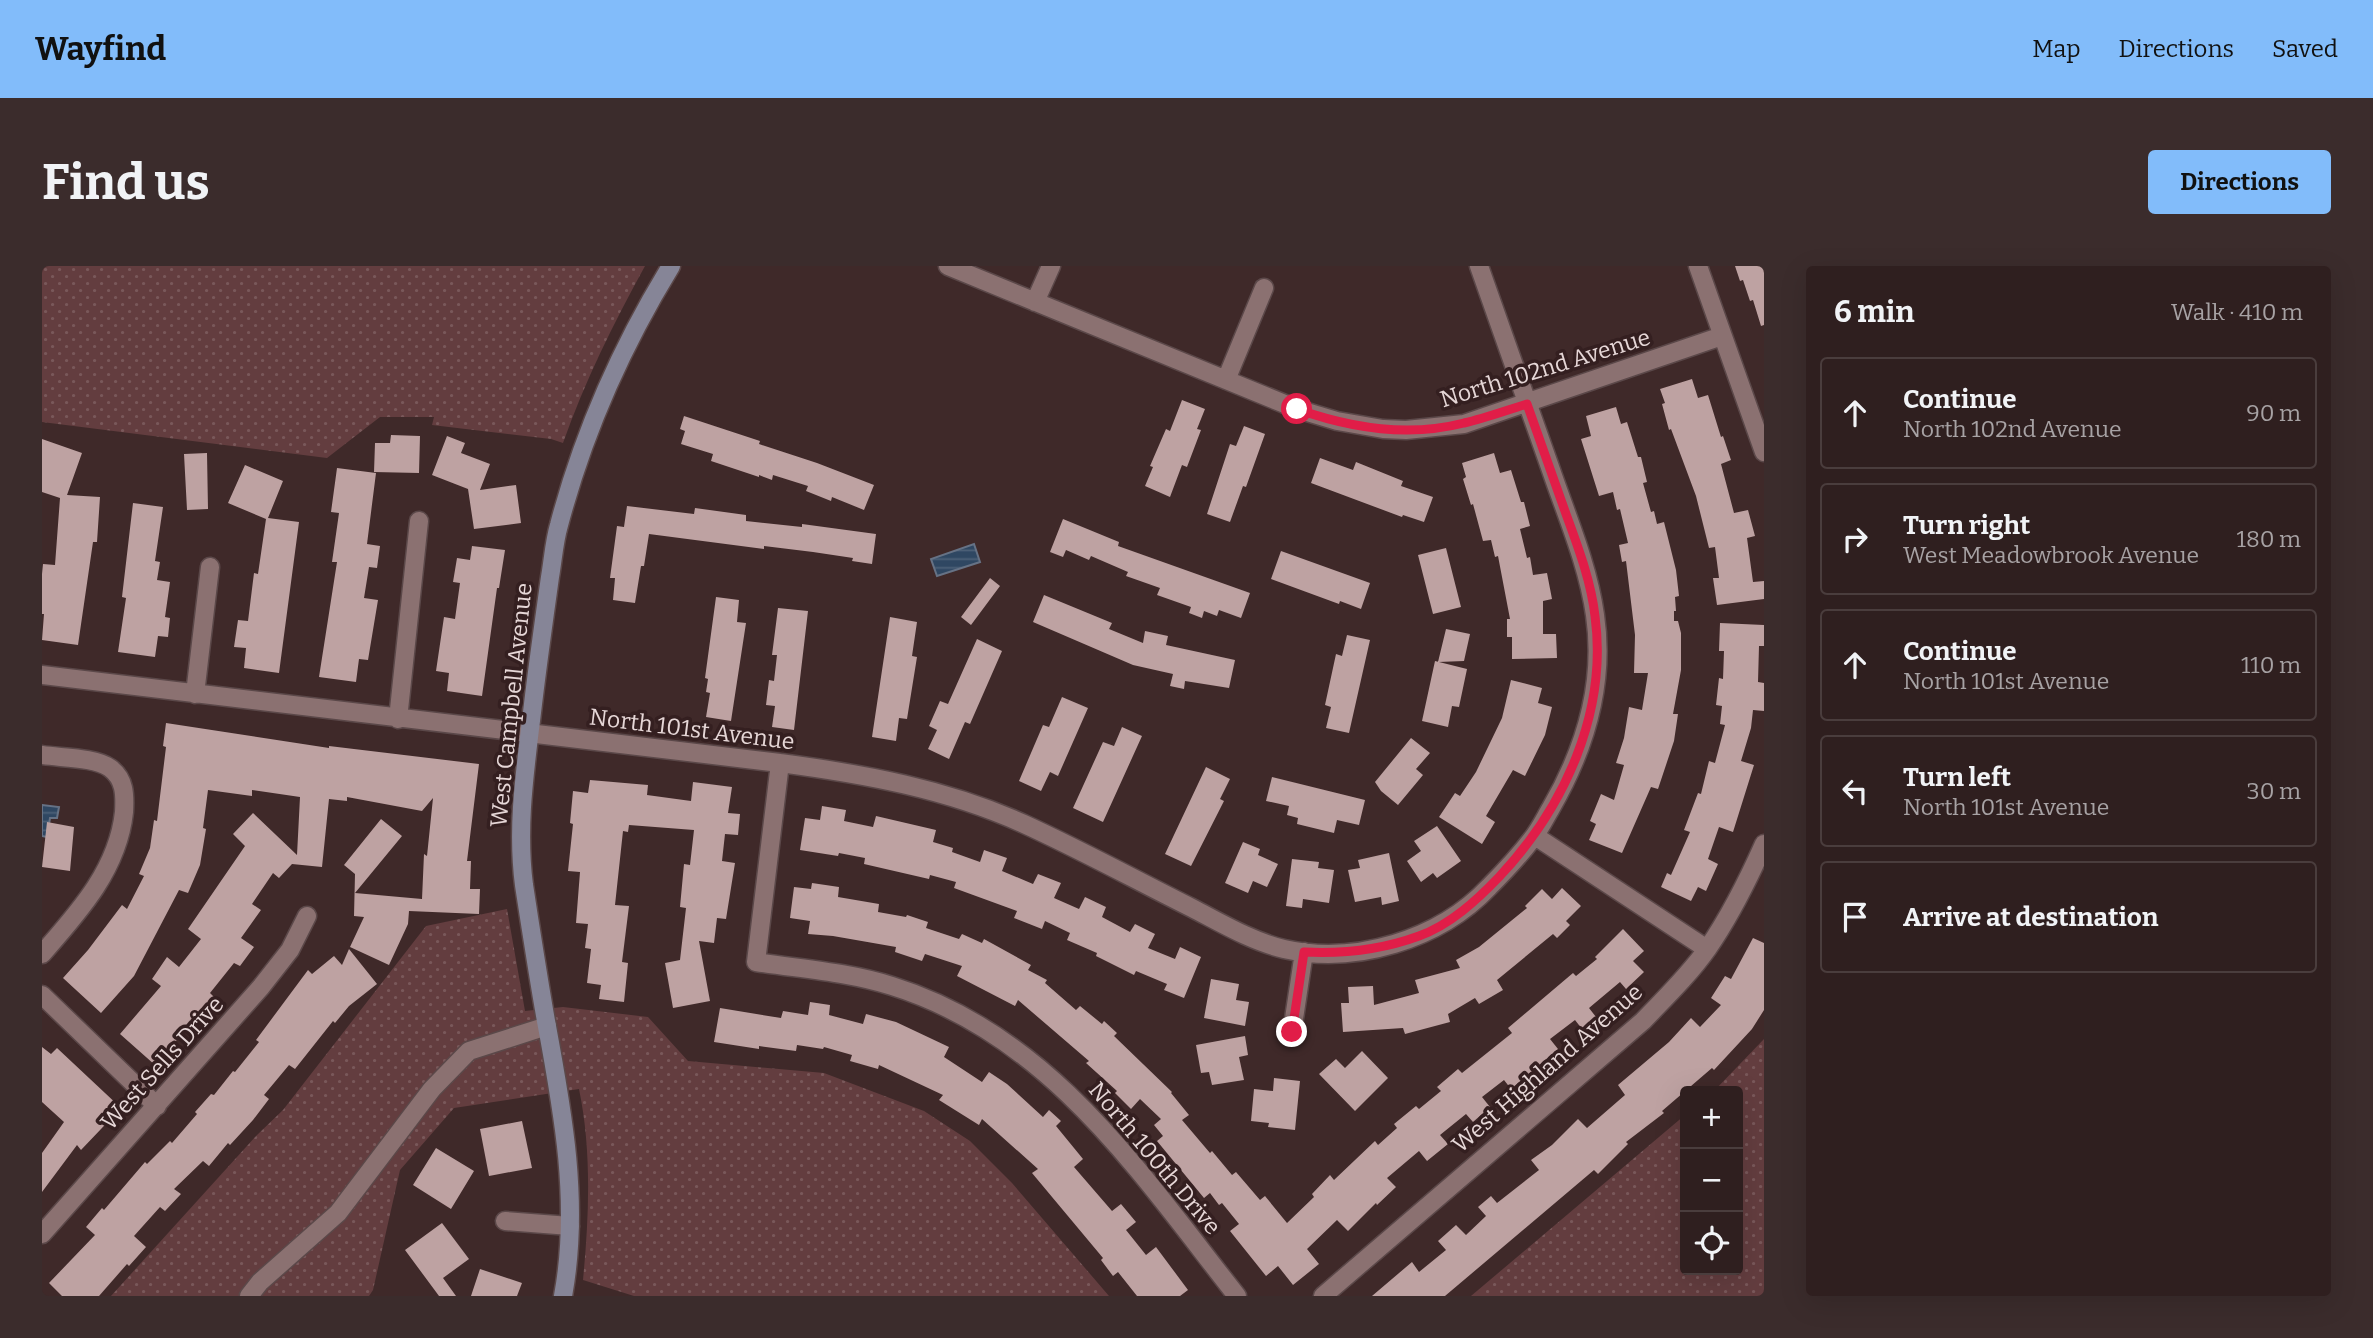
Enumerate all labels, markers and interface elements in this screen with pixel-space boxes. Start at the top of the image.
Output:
text: Wayfind [35,29,166,69]
text: Map [2032,35,2081,63]
text: Directions [2119,35,2234,63]
text: Saved [2272,35,2338,63]
button: Directions [2148,150,2331,214]
text: Find us [42,153,210,212]
text: 6 min [1834,294,1915,330]
text: Walk · 410 m [2171,298,2303,326]
street label: North 102nd Avenue [1436,323,1654,413]
text: Continue [1903,384,2017,415]
route start [1281,393,1312,424]
icon: ahead [1836,394,1874,432]
text: 90 m [2246,399,2301,427]
text: North 102nd Avenue [1903,415,2121,443]
text: Turn right [1903,510,2030,541]
icon: right [1836,520,1874,558]
text: 180 m [2237,525,2301,553]
text: West Meadowbrook Avenue [1903,541,2199,569]
street label: West Campbell Avenue [484,581,538,829]
text: Continue [1903,636,2017,667]
icon: ahead [1836,646,1874,684]
text: 110 m [2241,651,2301,679]
text: North 101st Avenue [1903,667,2109,695]
street label: North 101st Avenue [588,703,796,755]
text: Turn left [1903,762,2011,793]
icon: left [1836,772,1874,810]
text: 30 m [2247,777,2301,805]
text: North 101st Avenue [1903,793,2109,821]
icon: arrive [1836,898,1874,936]
text: Arrive at destination [1903,902,2158,933]
street label: West Highland Avenue [1446,978,1648,1158]
street label: West Sells Drive [95,990,229,1136]
route end [1276,1016,1307,1047]
street label: North 100th Drive [1083,1076,1227,1240]
map controls [1680,1086,1743,1275]
button: + [1680,1086,1743,1149]
button: − [1680,1149,1743,1212]
button: locate [1680,1212,1743,1275]

